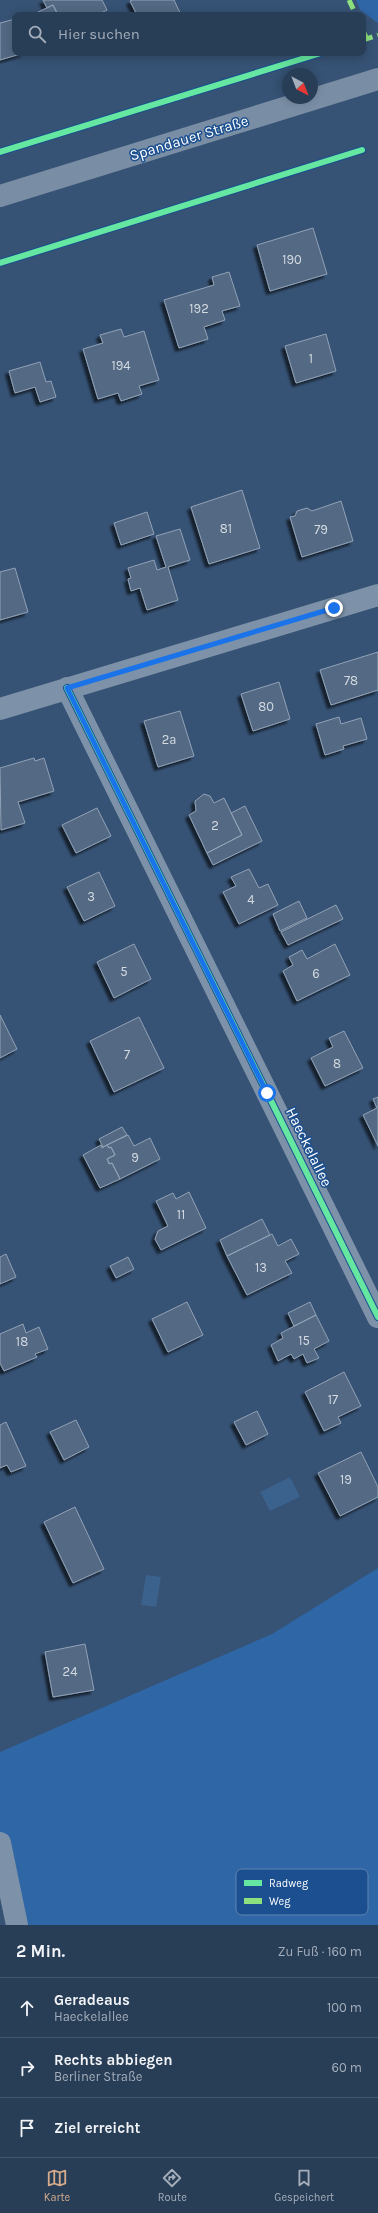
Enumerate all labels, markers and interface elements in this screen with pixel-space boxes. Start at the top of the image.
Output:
search box [12,12,366,56]
icon: search [26,23,48,45]
text: Hier suchen [58,25,140,43]
north arrow [282,68,318,104]
street label: Spandauer Straße [127,111,251,165]
house number: 190 [282,252,302,267]
house number: 192 [189,301,209,316]
house number: 1 [309,351,313,366]
house number: 194 [111,358,131,373]
house number: 81 [220,521,232,536]
house number: 79 [314,522,328,537]
route end [325,599,343,617]
house number: 78 [344,673,358,688]
house number: 80 [258,699,274,714]
house number: 2a [162,732,176,747]
house number: 2 [211,818,219,833]
house number: 3 [87,889,95,904]
house number: 4 [247,892,255,907]
house number: 5 [120,964,128,979]
house number: 6 [312,966,320,981]
house number: 7 [124,1047,130,1062]
house number: 8 [333,1056,341,1071]
route start [258,1084,276,1102]
street label: Haeckelallee [282,1104,336,1190]
house number: 9 [131,1150,139,1165]
house number: 11 [177,1207,185,1222]
house number: 13 [255,1260,267,1275]
house number: 15 [298,1333,310,1348]
house number: 18 [16,1334,28,1349]
house number: 17 [328,1392,338,1407]
house number: 19 [340,1472,352,1487]
house number: 24 [63,1664,77,1679]
legend [236,1869,368,1915]
text: Radweg [269,1877,309,1890]
text: Weg [269,1895,291,1908]
text: 2 Min. [16,1941,65,1961]
text: Zu Fuß · 160 m [278,1944,362,1959]
text: Geradeaus [54,1991,130,2009]
icon: ahead [16,1997,38,2019]
text: 100 m [327,2000,362,2015]
text: Haeckelallee [54,2009,129,2024]
text: Rechts abbiegen [54,2051,173,2069]
icon: right [16,2057,38,2079]
text: 60 m [332,2060,362,2075]
text: Berliner Straße [54,2069,143,2084]
icon: arrive [16,2117,38,2139]
text: Ziel erreicht [54,2119,140,2137]
tab: Karte [44,2167,70,2204]
tab: Route [158,2167,187,2204]
tab: Gespeichert [274,2167,334,2204]

